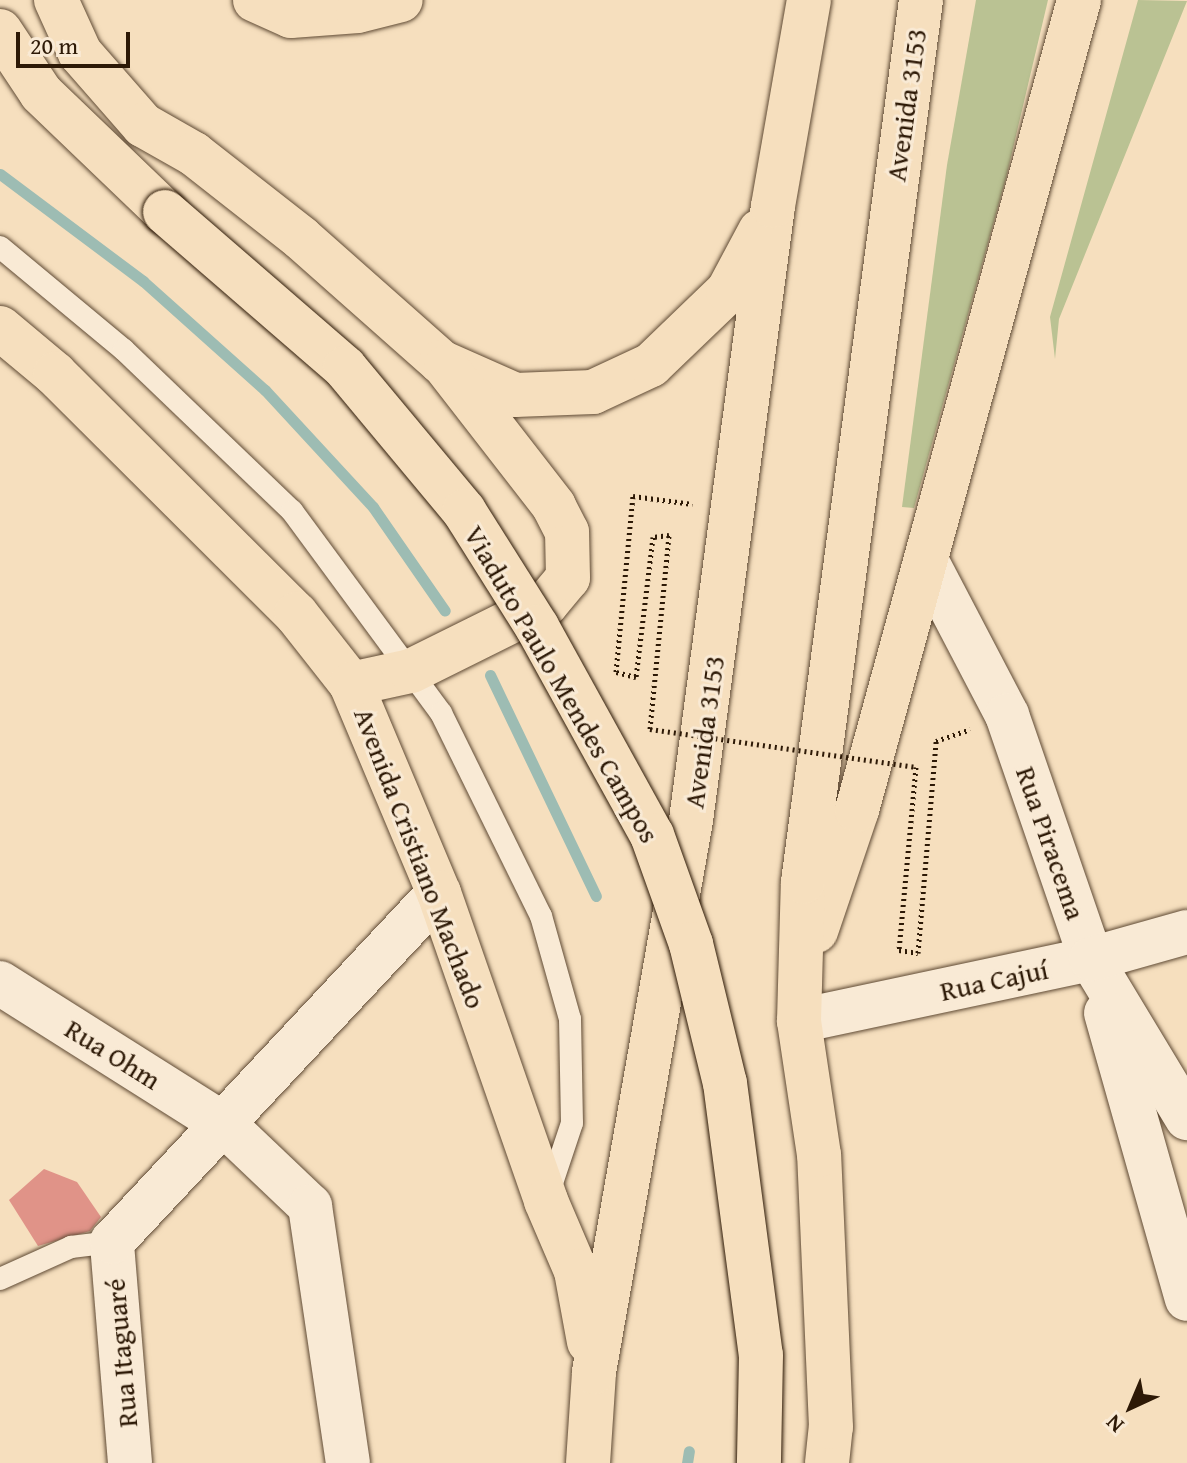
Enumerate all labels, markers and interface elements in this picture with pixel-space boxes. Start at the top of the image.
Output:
scale bar [20,16,134,66]
street label: Avenida 3153 [879,26,933,184]
text: 20 m [30,28,78,63]
street label: Viaduto Paulo Mendes Campos [457,519,667,849]
street label: Avenida 3153 [677,653,731,811]
street label: Avenida Cristiano Machado [347,703,493,1013]
street label: Rua Piracema [1009,762,1093,924]
street label: Rua Cajuí [937,952,1051,1008]
street label: Rua Ohm [59,1012,167,1096]
street label: Rua Itaguaré [98,1277,144,1429]
north arrow [1091,1367,1171,1447]
text: N [1098,1408,1131,1441]

